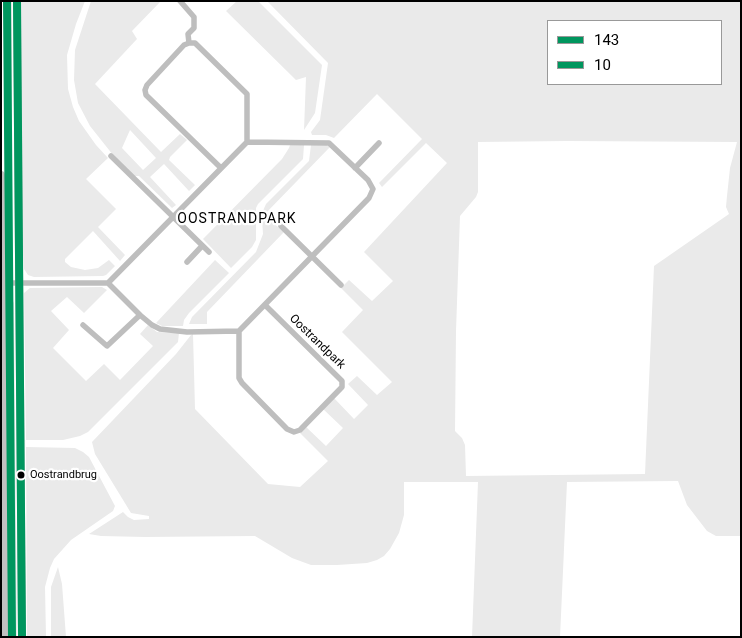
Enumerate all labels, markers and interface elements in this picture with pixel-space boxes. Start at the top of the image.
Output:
legend [547,20,722,85]
text: 143 [594,31,619,49]
text: 10 [594,56,611,74]
district label: OOSTRANDPARK [176,211,298,227]
street label: Oostrandpark [286,312,348,372]
place label: Oostrandbrug [30,468,97,482]
marker: Oostrandbrug [16,470,26,480]

